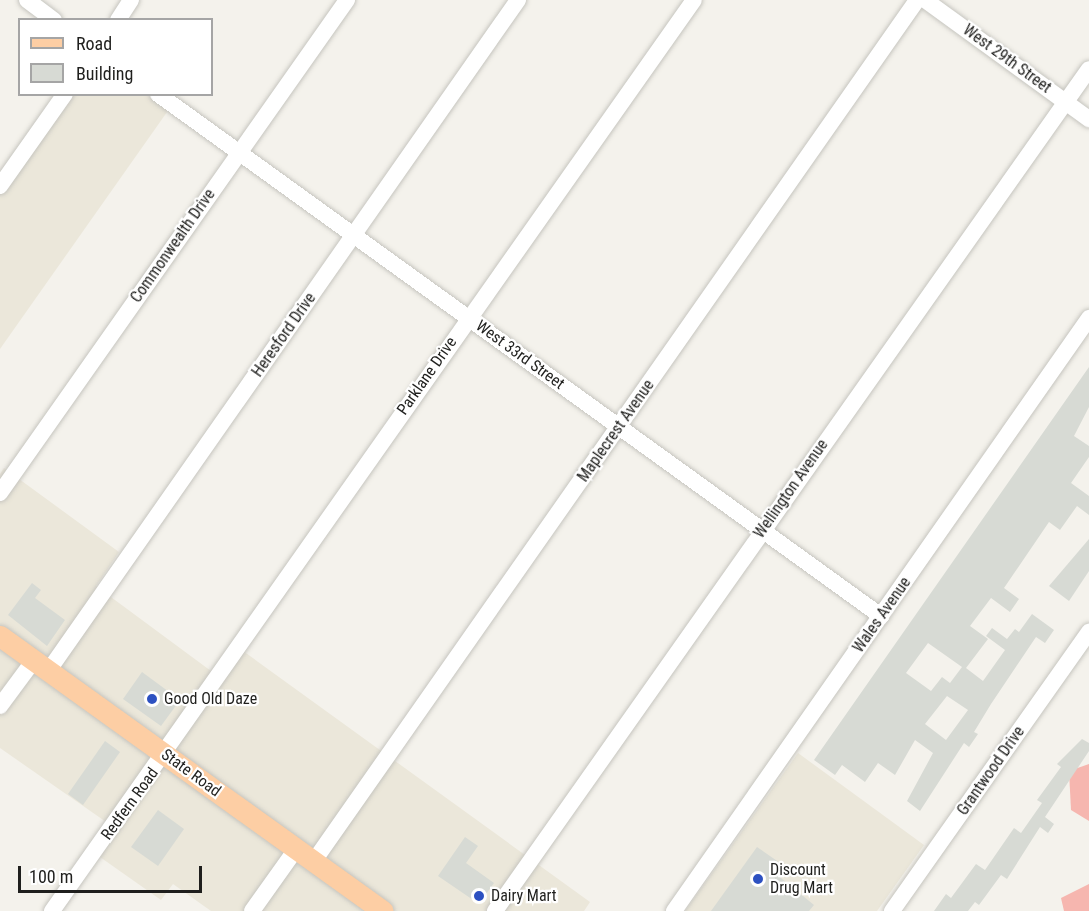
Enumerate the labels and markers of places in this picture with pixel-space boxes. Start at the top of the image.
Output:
place label: Good Old Daze [164,689,257,709]
marker: Good Old Daze [145,692,159,706]
place label: Discount Drug Mart [770,860,833,898]
marker: Discount Drug Mart [751,872,765,886]
place label: Dairy Mart [491,886,557,906]
marker: Dairy Mart [472,889,486,903]

